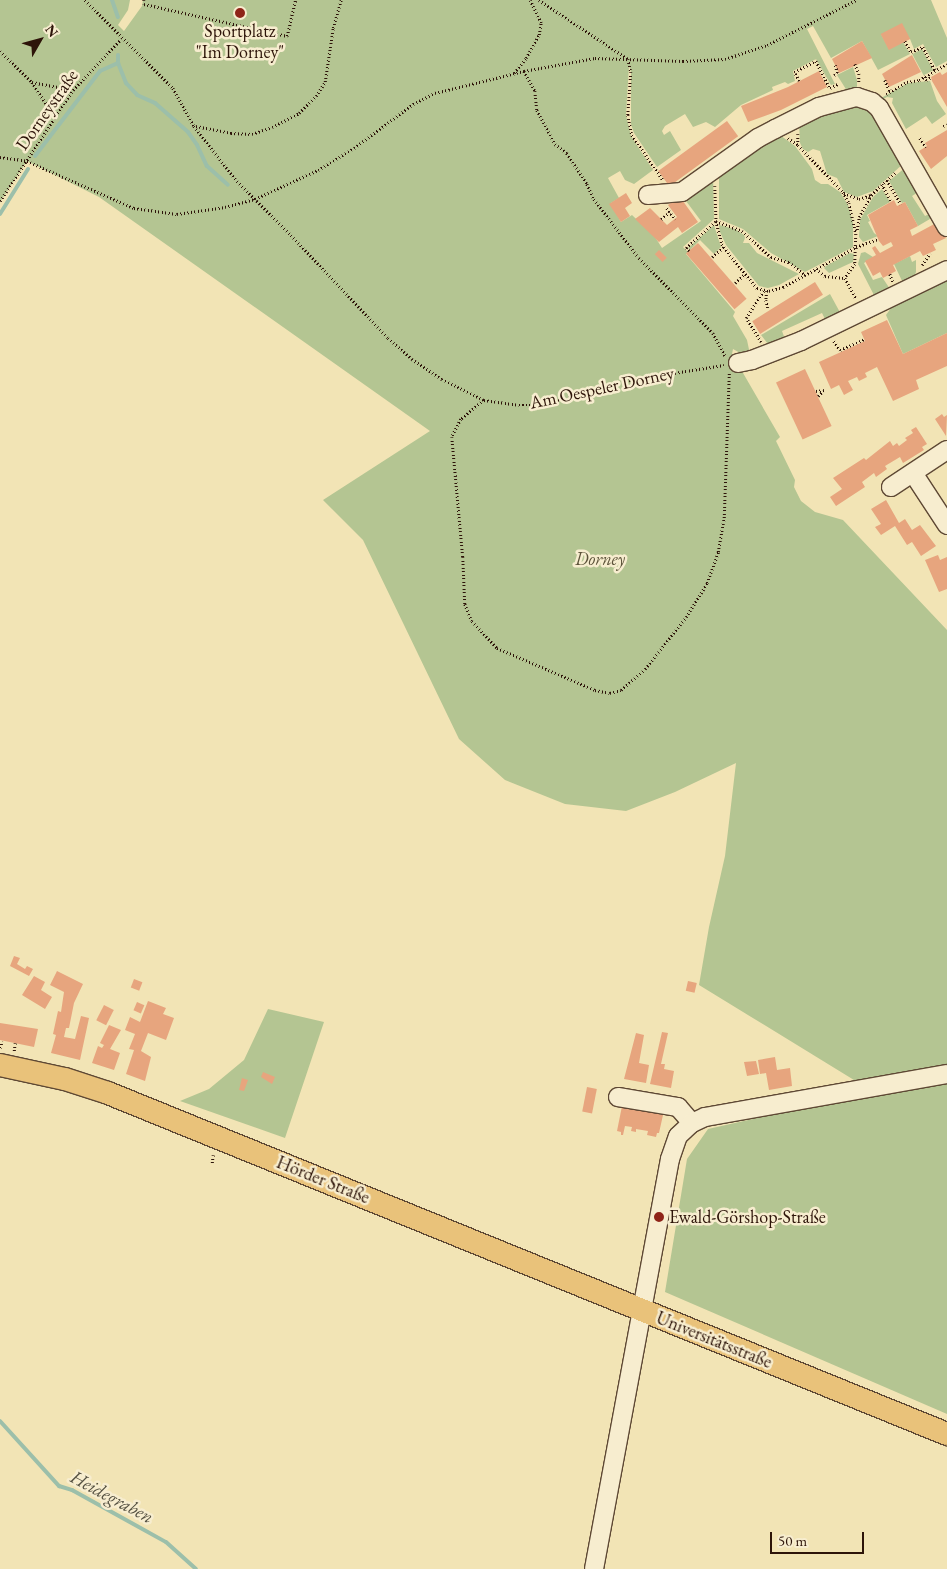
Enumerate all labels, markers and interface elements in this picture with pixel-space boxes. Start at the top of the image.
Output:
marker: Sportplatz "Im Dorney" [234,7,246,19]
north arrow [15,15,65,65]
text: N [41,21,62,41]
place label: Sportplatz "Im Dorney" [196,21,284,64]
street label: Dorneystraße [11,65,83,155]
street label: Am Oespeler Dorney [528,362,676,414]
park label: Dorney [575,548,625,570]
street label: Hörder Straße [273,1152,373,1208]
place label: Ewald-Görshop-Straße [669,1206,826,1228]
marker: Ewald-Görshop-Straße [653,1211,665,1223]
street label: Universitätsstraße [653,1307,775,1373]
water label: Heidegraben [67,1466,157,1528]
scale bar [772,1522,866,1554]
text: 50 m [778,1531,807,1550]

